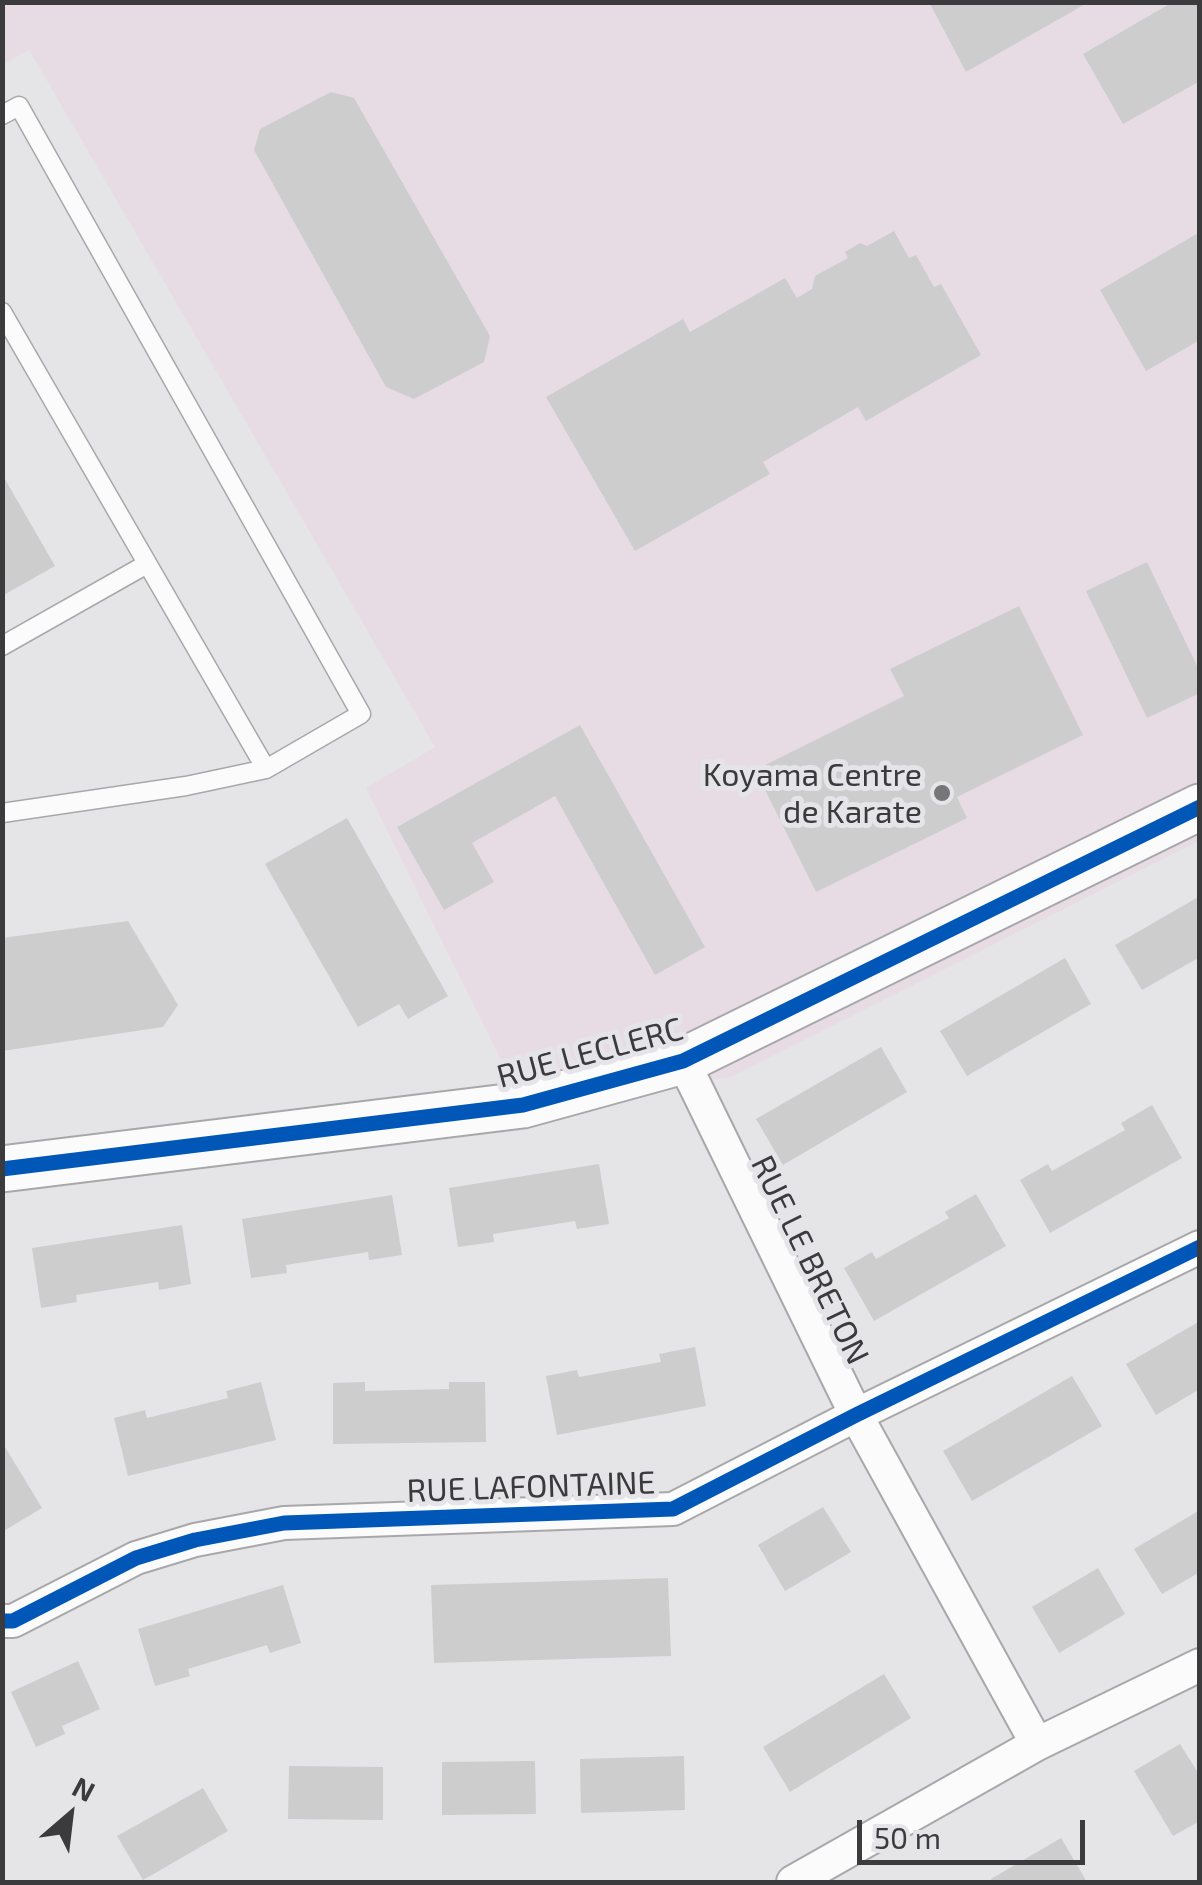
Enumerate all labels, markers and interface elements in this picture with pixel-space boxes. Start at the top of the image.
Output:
place label: Koyama Centre de Karate [703,756,922,831]
marker: Koyama Centre de Karate [931,782,953,804]
street label: RUE LECLERC [493,1010,687,1096]
street label: RUE LE BRETON [743,1149,877,1371]
street label: RUE LAFONTAINE [406,1463,656,1511]
north arrow [20,1765,120,1865]
text: N [67,1769,101,1808]
scale bar [862,1800,1090,1862]
text: 50 m [874,1819,941,1855]

